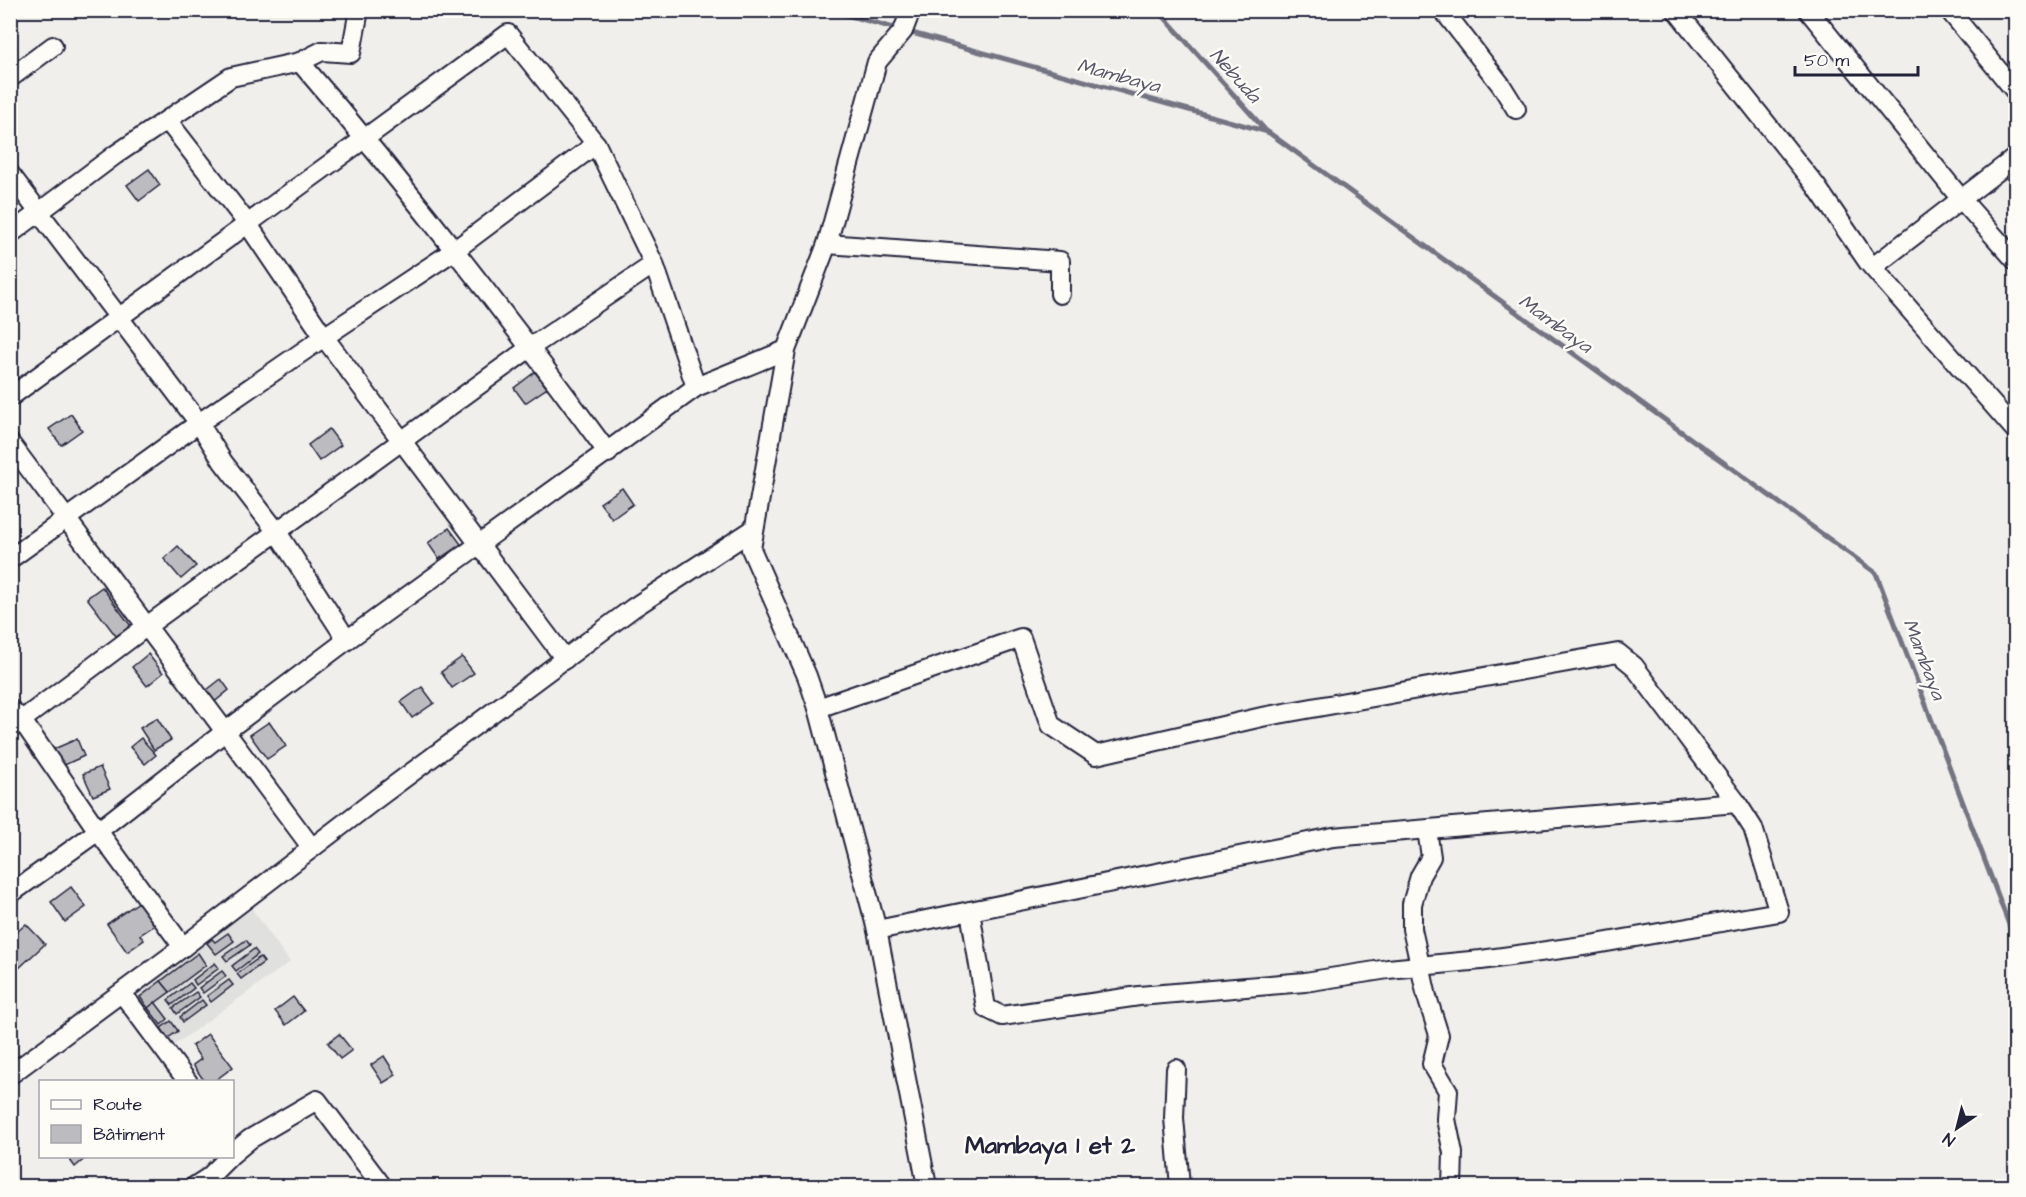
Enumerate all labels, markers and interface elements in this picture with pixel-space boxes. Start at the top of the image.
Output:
scale bar [1795,39,1918,77]
water label: Nebuda [1203,42,1268,110]
text: 50 m [1804,48,1849,73]
water label: Mambaya [1074,51,1164,102]
water label: Mambaya [1512,288,1599,361]
water label: Mambaya [1895,615,1953,705]
legend [39,1080,234,1158]
text: Route [93,1092,142,1117]
north arrow [1927,1098,1987,1158]
text: Bâtiment [93,1122,166,1147]
text: N [1939,1128,1959,1151]
district label: Mambaya 1 et 2 [965,1129,1135,1165]

